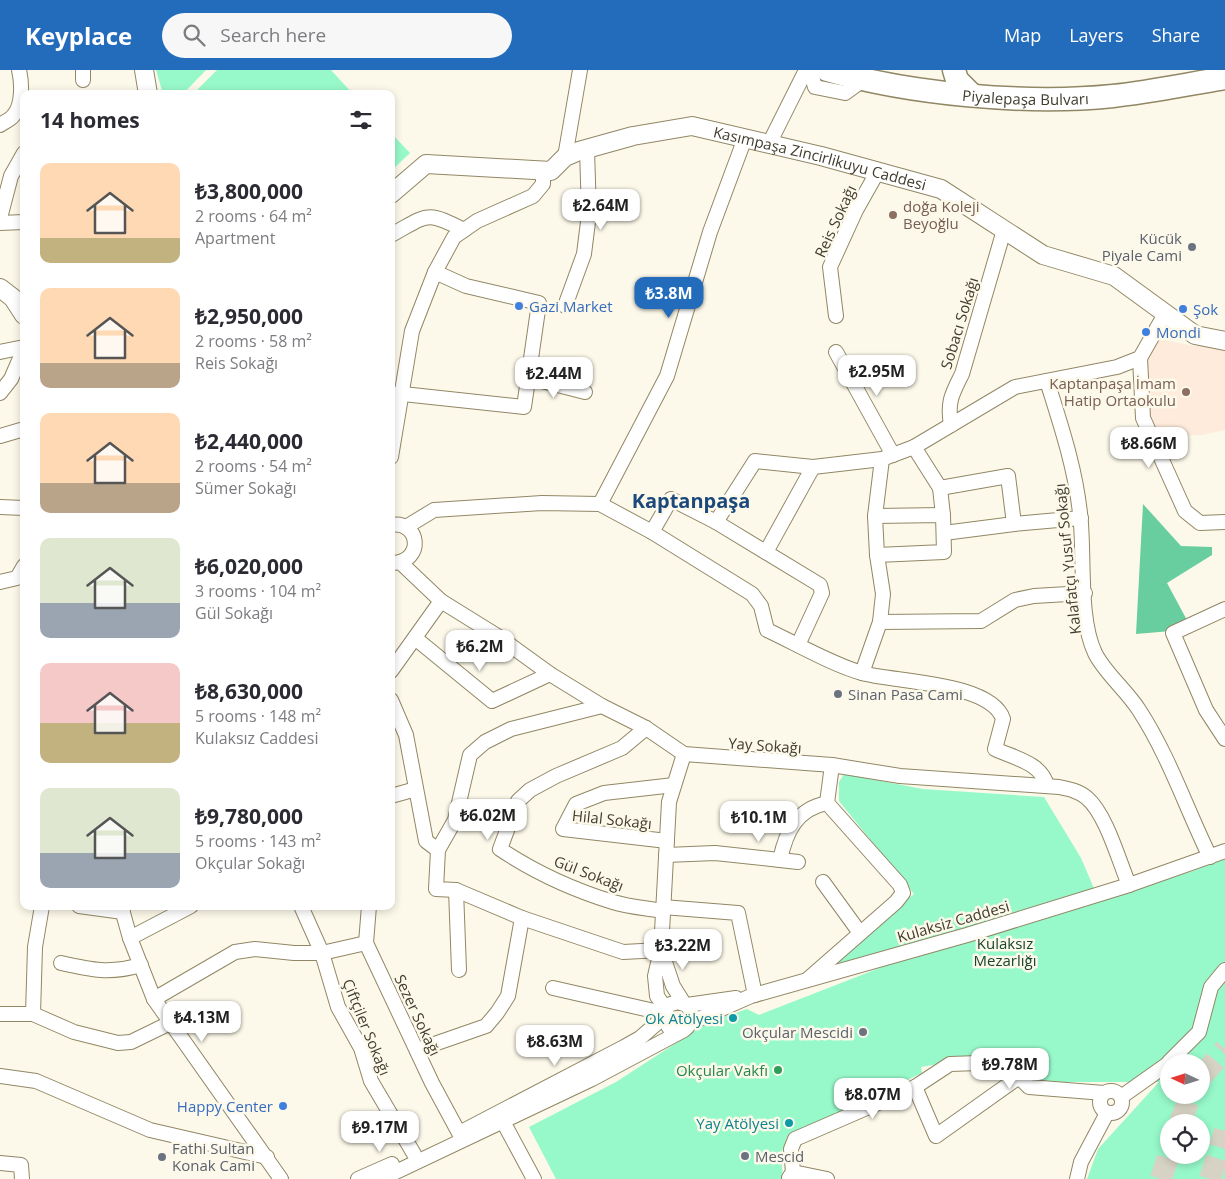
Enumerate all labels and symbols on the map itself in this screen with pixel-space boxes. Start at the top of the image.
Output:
street label: Piyalepaşa Bulvarı [961,85,1089,109]
street label: Kasımpaşa Zincirlikuyu Caddesi [711,121,929,194]
street label: Reis Sokağı [809,181,861,261]
pin: ₺2.64M [560,189,642,231]
place label: doğa Koleji Beyoğlu [903,196,980,233]
marker: doğa Koleji Beyoğlu [887,209,899,221]
place label: Kücük Piyale Cami [1102,228,1182,265]
marker: Kücük Piyale Cami [1186,241,1198,253]
street label: Sobacı Sokağı [936,275,982,371]
pin: ₺3.8M [634,276,704,319]
place label: Gazi Market [529,296,613,316]
place label: Şok [1193,299,1218,319]
marker: Gazi Market [513,300,525,312]
marker: Şok [1177,303,1189,315]
place label: Mondi [1156,322,1201,342]
marker: Mondi [1140,326,1152,338]
pin: ₺2.95M [836,354,918,397]
pin: ₺2.44M [513,356,595,399]
place label: Kaptanpaşa İmam Hatip Ortaokulu [1049,373,1176,410]
marker: Kaptanpaşa İmam Hatip Ortaokulu [1180,386,1192,398]
pin: ₺8.66M [1108,426,1190,469]
street label: Kalafatçı Yusuf Sokağı [1049,483,1085,635]
district label: Kaptanpaşa [632,487,750,514]
pin: ₺6.2M [445,630,515,672]
place label: Sinan Pasa Cami [848,684,963,704]
marker: Sinan Pasa Cami [832,688,844,700]
street label: Yay Sokağı [728,732,802,758]
pin: ₺6.02M [447,798,529,841]
pin: ₺10.1M [718,800,800,843]
street label: Hilal Sokağı [571,805,653,833]
street label: Gül Sokağı [551,851,627,895]
street label: Kulaksiz Caddesi [895,895,1011,947]
pin: ₺3.22M [642,928,724,971]
park label: Kulaksız Mezarlığı [974,933,1036,970]
street label: Sezer Sokağı [390,971,446,1059]
street label: Çiftçiler Sokağı [339,976,395,1078]
pin: ₺4.13M [161,1000,243,1043]
place label: Ok Atölyesi [645,1008,723,1028]
marker: Ok Atölyesi [727,1012,739,1024]
place label: Okçular Mescidi [742,1022,853,1042]
pin: ₺8.63M [514,1024,596,1067]
marker: Okçular Mescidi [857,1026,869,1038]
pin: ₺9.78M [969,1048,1051,1090]
north arrow [1160,1054,1210,1104]
place label: Okçular Vakfı [676,1060,768,1080]
marker: Okçular Vakfı [772,1064,784,1076]
pin: ₺8.07M [832,1078,914,1120]
place label: Happy Center [177,1096,273,1116]
marker: Happy Center [277,1100,289,1112]
pin: ₺9.17M [339,1110,421,1153]
place label: Yay Atölyesi [696,1113,779,1133]
marker: Yay Atölyesi [783,1117,795,1129]
place label: Fathi Sultan Konak Cami [172,1138,255,1175]
place label: Mescid [755,1146,804,1166]
marker: Mescid [739,1150,751,1162]
marker: Fathi Sultan Konak Cami [156,1151,168,1163]

